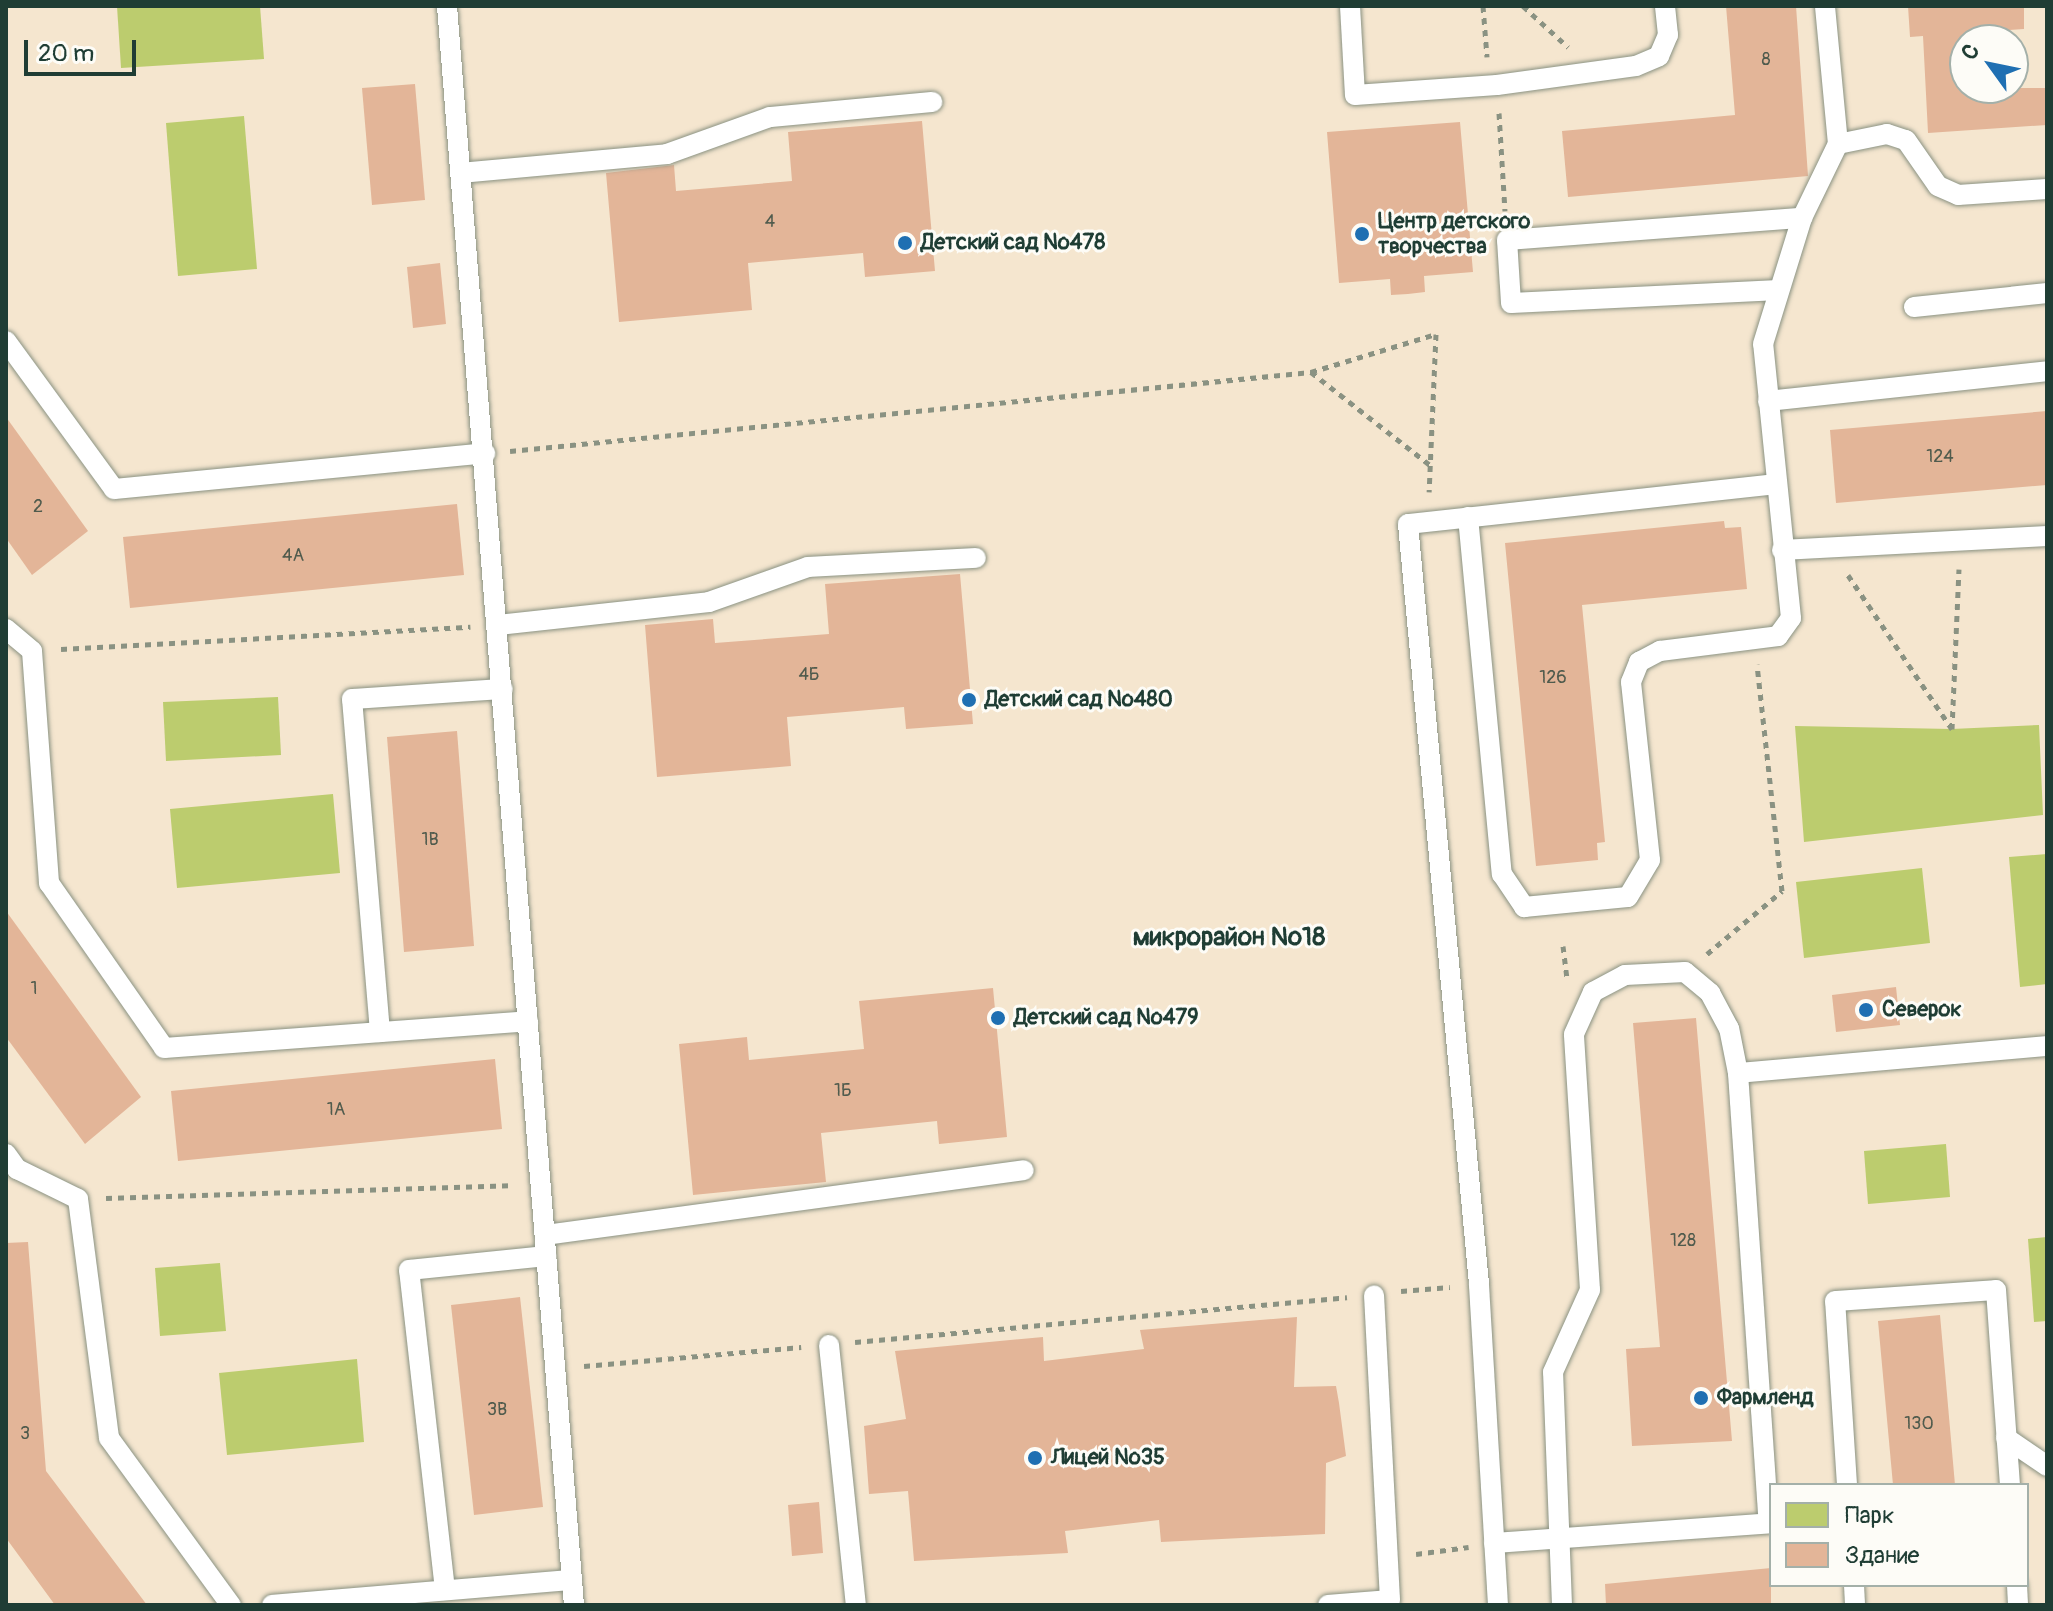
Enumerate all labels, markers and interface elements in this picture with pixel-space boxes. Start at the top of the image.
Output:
scale bar [28,24,140,74]
north arrow [1949,24,2029,104]
text: 20 m [38,39,94,68]
text: С [1955,39,1986,65]
house number: 8 [1761,49,1771,71]
place label: Центр детского творчества [1378,208,1530,260]
house number: 4 [765,211,775,233]
marker: Центр детского творчества [1353,225,1371,243]
place label: Детский сад №478 [921,230,1105,256]
marker: Детский сад №478 [896,234,914,252]
house number: 124 [1926,446,1954,468]
house number: 2 [33,496,43,518]
house number: 4А [282,545,304,567]
house number: 4Б [798,664,820,686]
house number: 126 [1539,667,1567,689]
place label: Детский сад №480 [985,687,1173,713]
marker: Детский сад №480 [960,691,978,709]
house number: 1В [421,829,439,851]
district label: микрорайон №18 [1133,922,1325,954]
house number: 1 [30,978,38,1000]
place label: Северок [1882,997,1962,1023]
marker: Северок [1857,1001,1875,1019]
place label: Детский сад №479 [1014,1005,1199,1031]
marker: Детский сад №479 [989,1009,1007,1027]
house number: 1Б [834,1080,852,1102]
house number: 1А [327,1099,345,1121]
house number: 128 [1670,1230,1696,1252]
place label: Фармленд [1717,1385,1813,1411]
marker: Фармленд [1692,1389,1710,1407]
house number: 3В [487,1399,507,1421]
house number: 130 [1904,1413,1934,1435]
house number: 3 [20,1423,30,1445]
place label: Лицей №35 [1051,1445,1165,1471]
marker: Лицей №35 [1026,1449,1044,1467]
legend [1769,1483,2029,1587]
text: Парк [1845,1501,1894,1530]
text: Здание [1845,1541,1919,1570]

